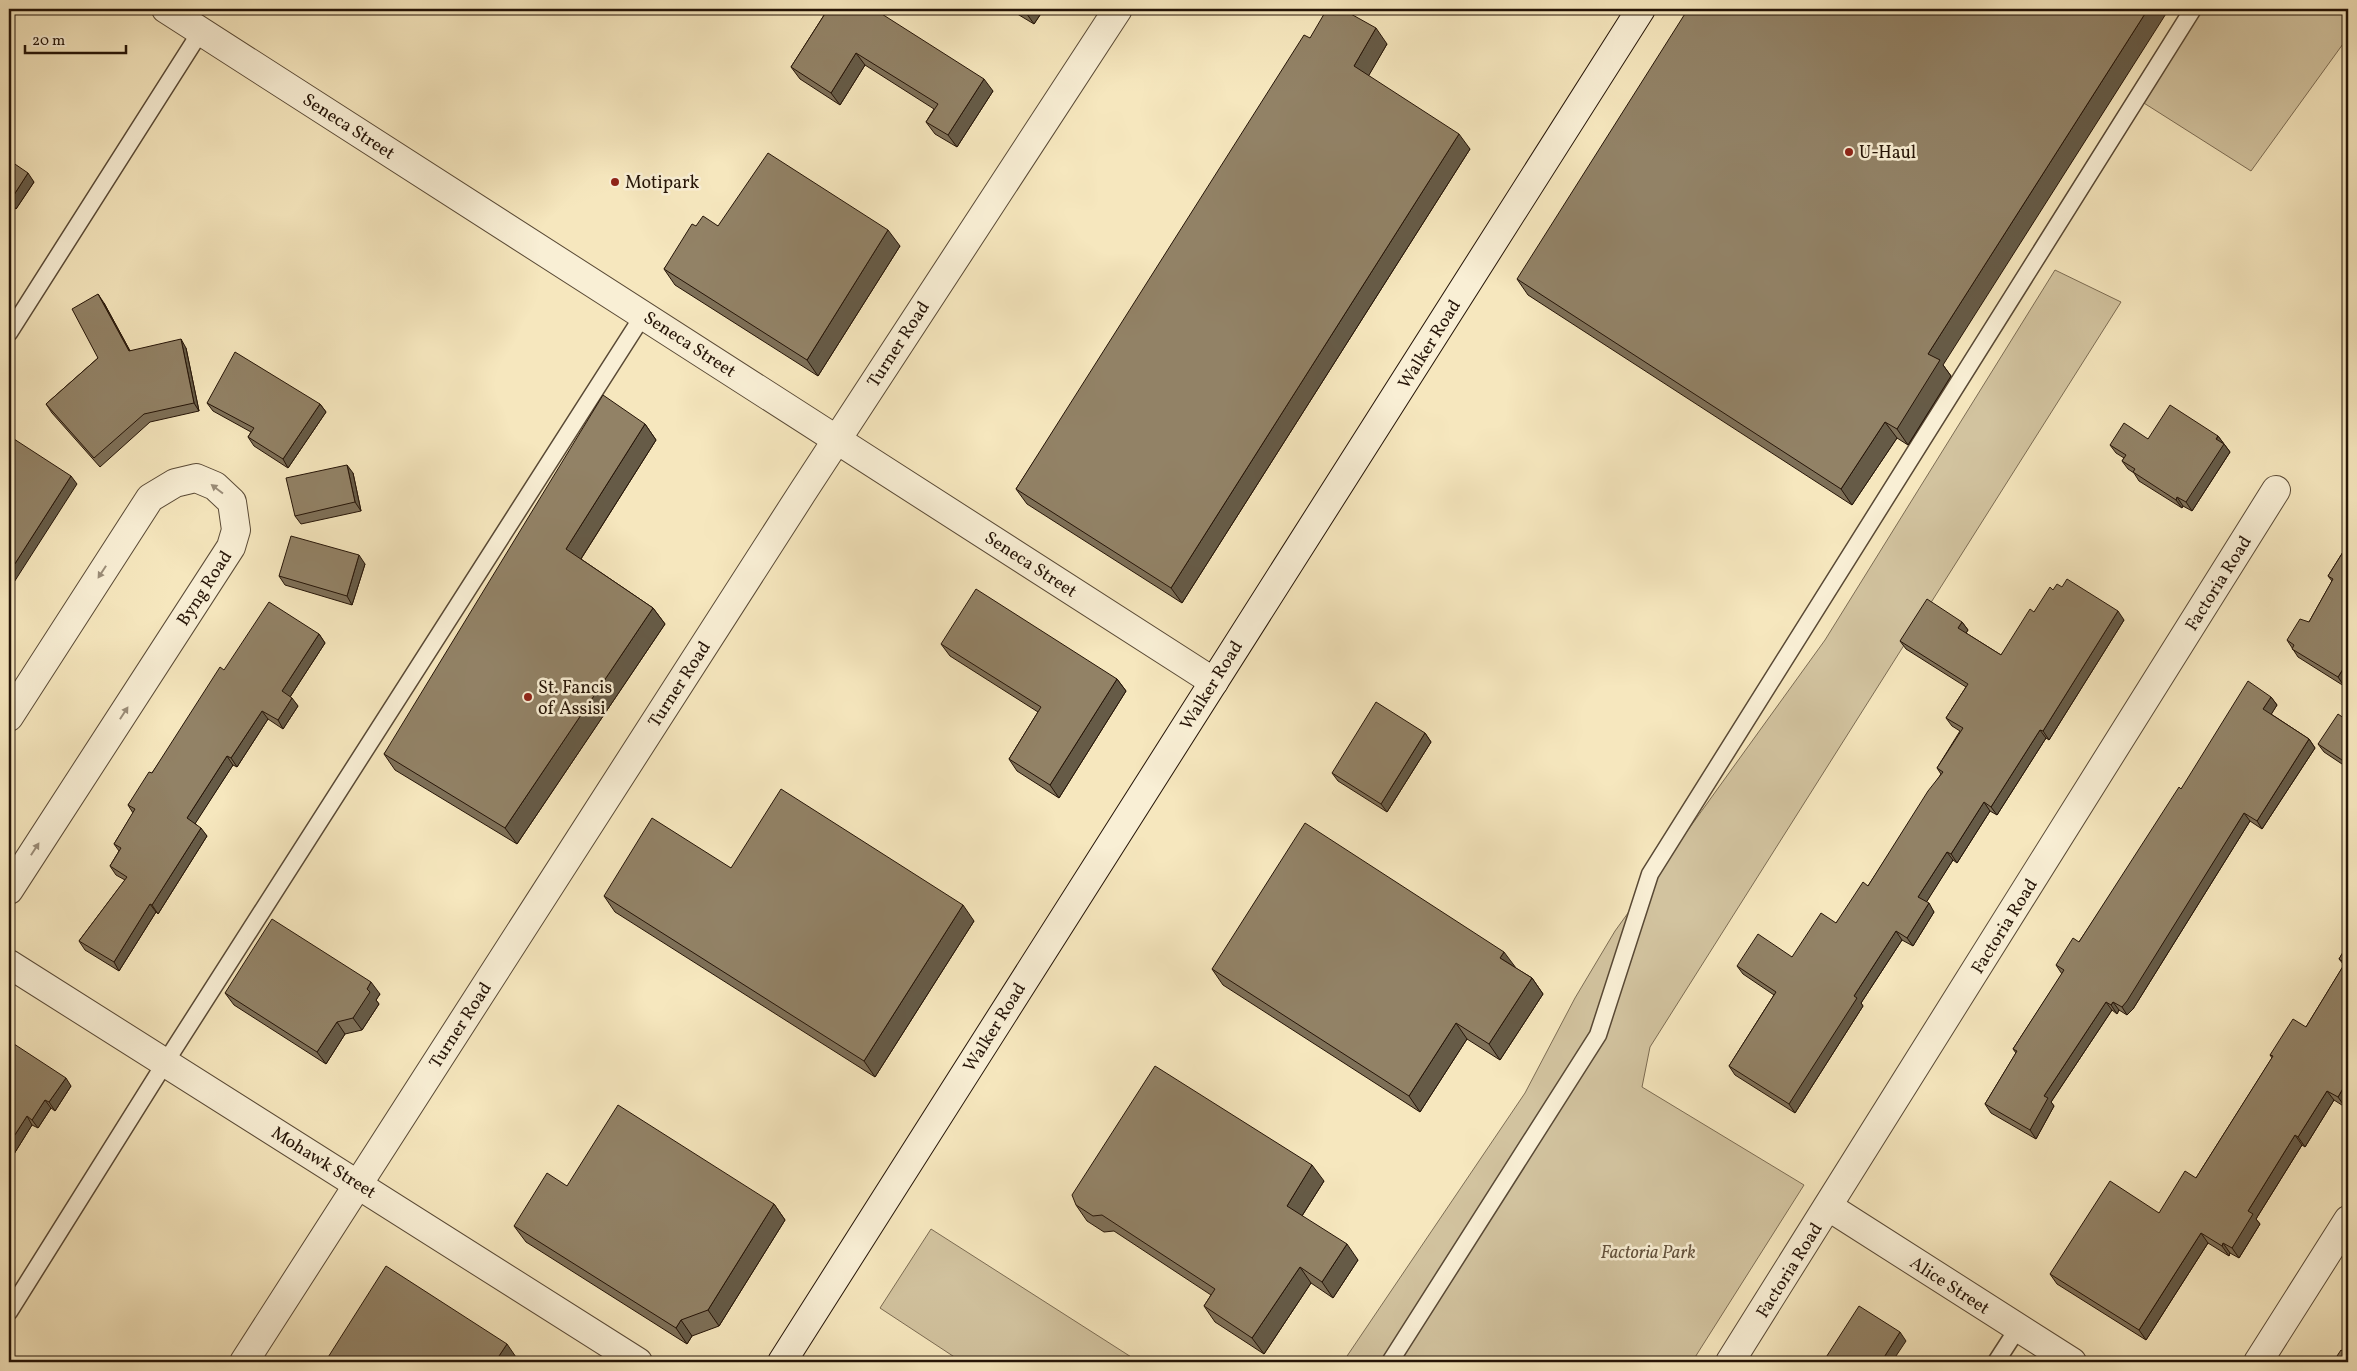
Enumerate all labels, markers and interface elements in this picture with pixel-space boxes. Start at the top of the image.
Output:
scale bar [25,22,126,54]
text: 20 m [32,31,65,52]
street label: Seneca Street [297,88,399,166]
place label: U-Haul [1859,141,1916,166]
marker: U-Haul [1843,146,1855,158]
place label: Motipark [625,171,700,196]
marker: Motipark [609,176,621,188]
street label: Walker Road [1393,295,1468,394]
street label: Turner Road [862,297,937,393]
street label: Seneca Street [638,306,740,384]
one-way arrow [210,484,224,494]
street label: Seneca Street [979,526,1081,604]
street label: Factoria Road [2180,531,2259,636]
street label: Byng Road [172,546,239,631]
one-way arrow [98,566,107,579]
street label: Walker Road [1175,636,1250,735]
street label: Turner Road [643,637,718,733]
place label: St. Fancis of Assisi [538,676,612,722]
marker: St. Fancis of Assisi [522,691,534,703]
one-way arrow [119,706,129,720]
one-way arrow [31,843,40,856]
street label: Factoria Road [1966,874,2045,979]
street label: Turner Road [424,978,499,1074]
street label: Walker Road [958,978,1033,1077]
street label: Mohawk Street [266,1121,380,1206]
street label: Factoria Road [1751,1218,1830,1323]
park label: Factoria Park [1601,1241,1695,1266]
street label: Alice Street [1904,1251,1994,1321]

